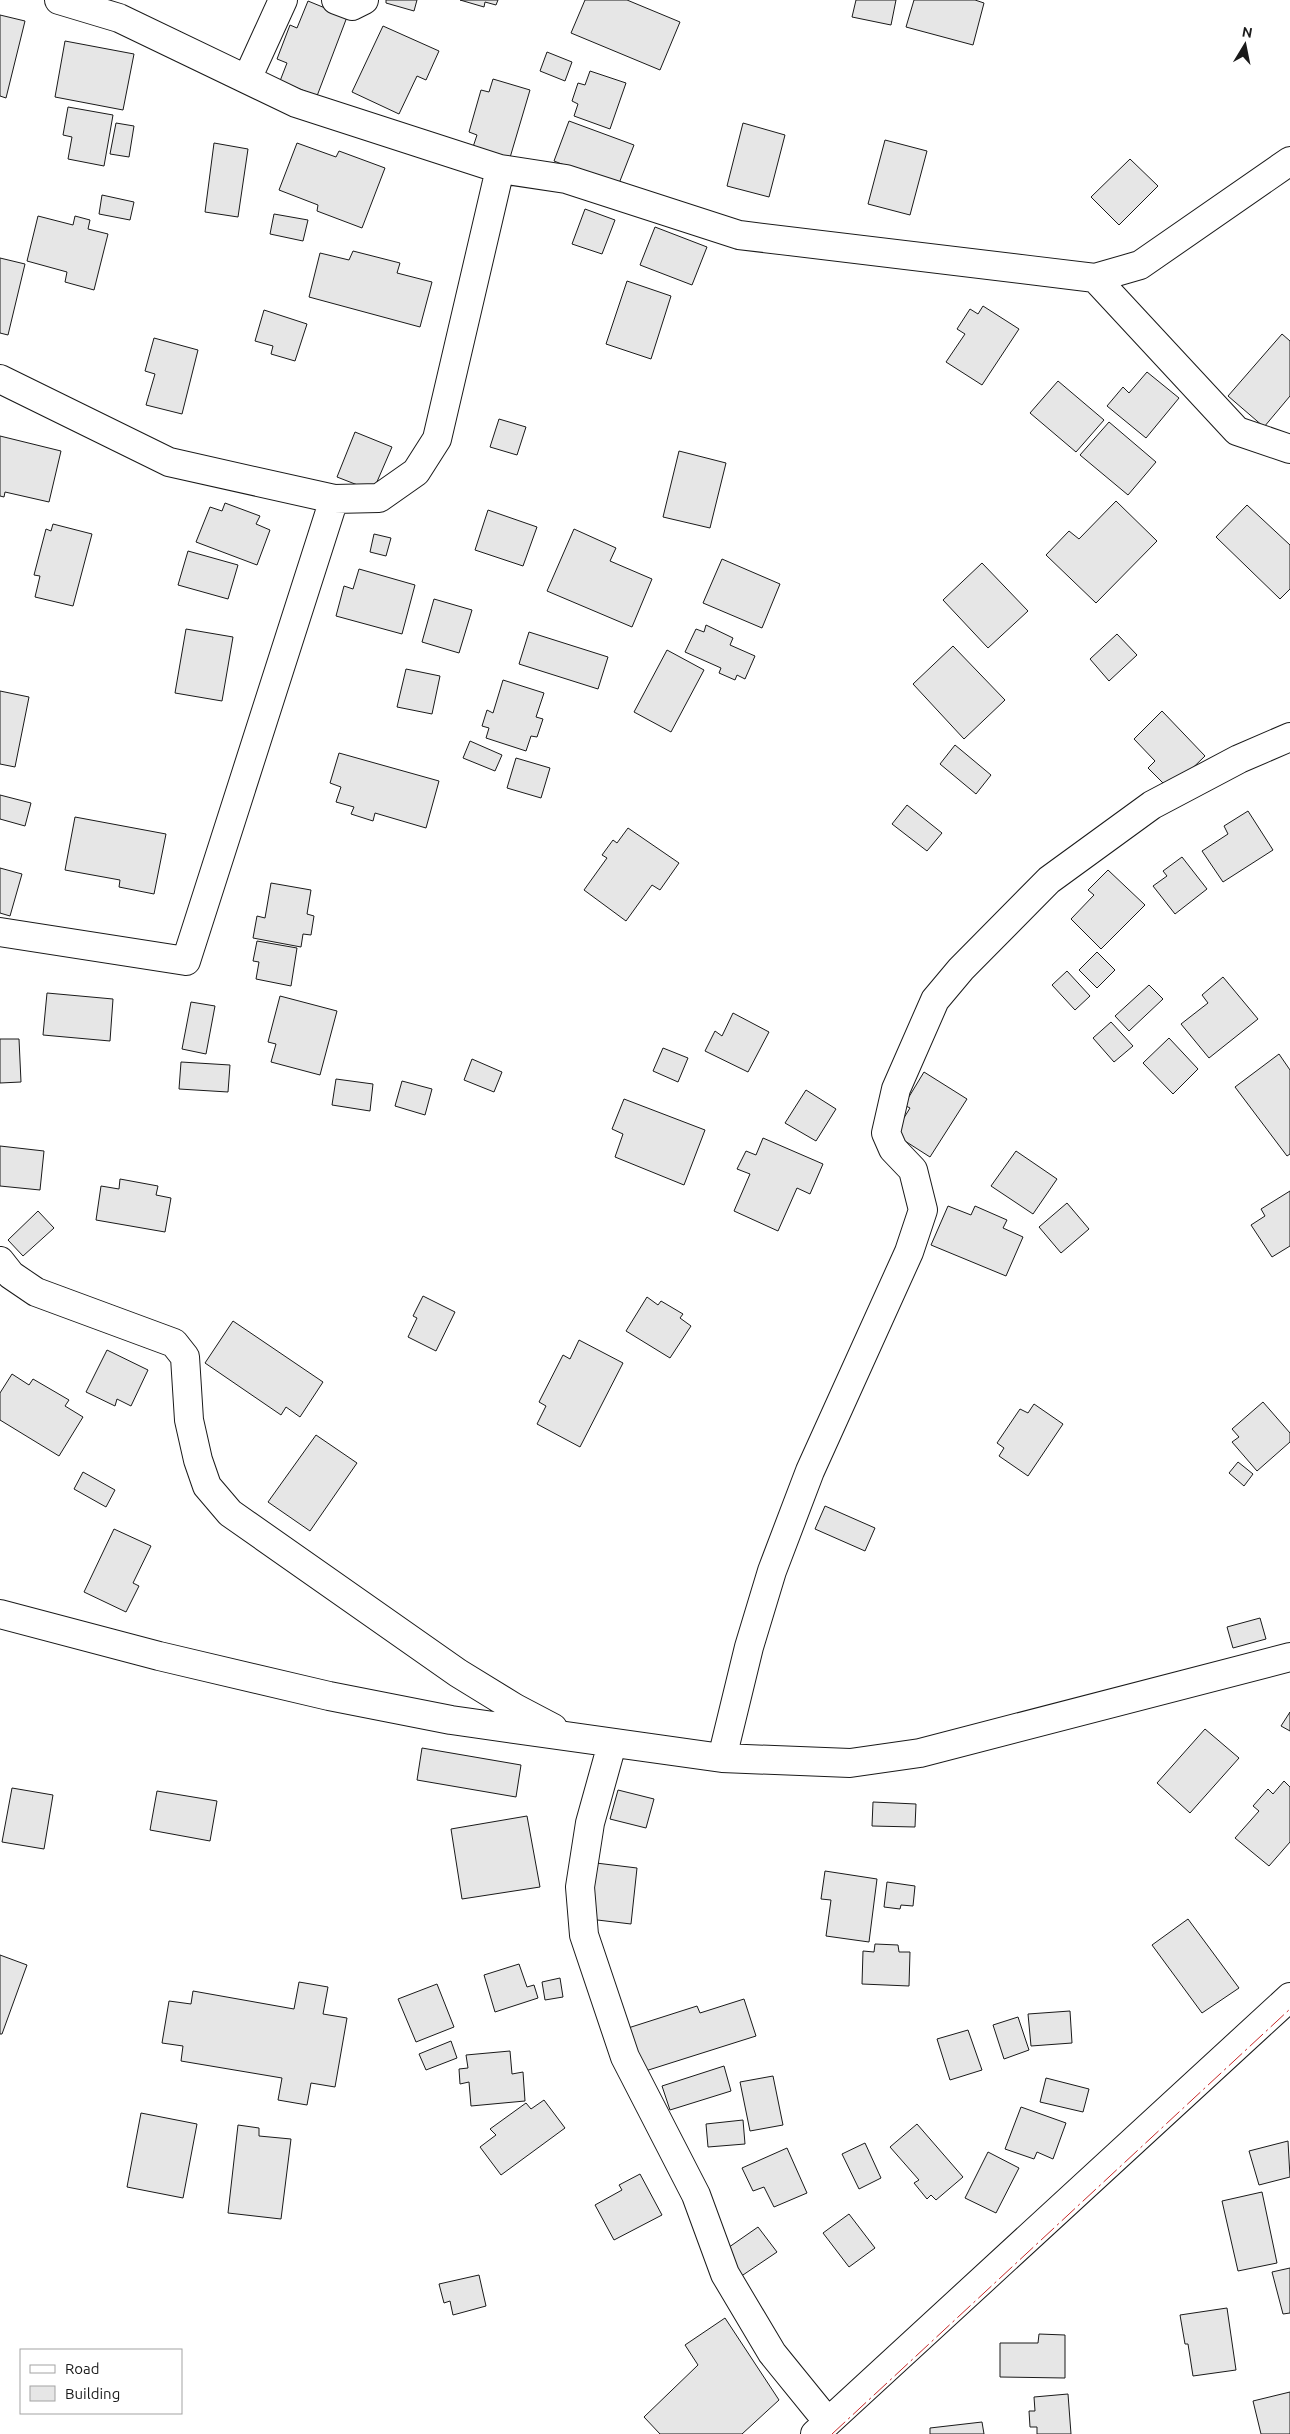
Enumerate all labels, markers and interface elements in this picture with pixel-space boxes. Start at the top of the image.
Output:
north arrow [1220,20,1270,70]
text: N [1241,23,1254,41]
legend [20,2349,182,2414]
text: Road [65,2360,100,2377]
text: Building [65,2385,120,2402]

